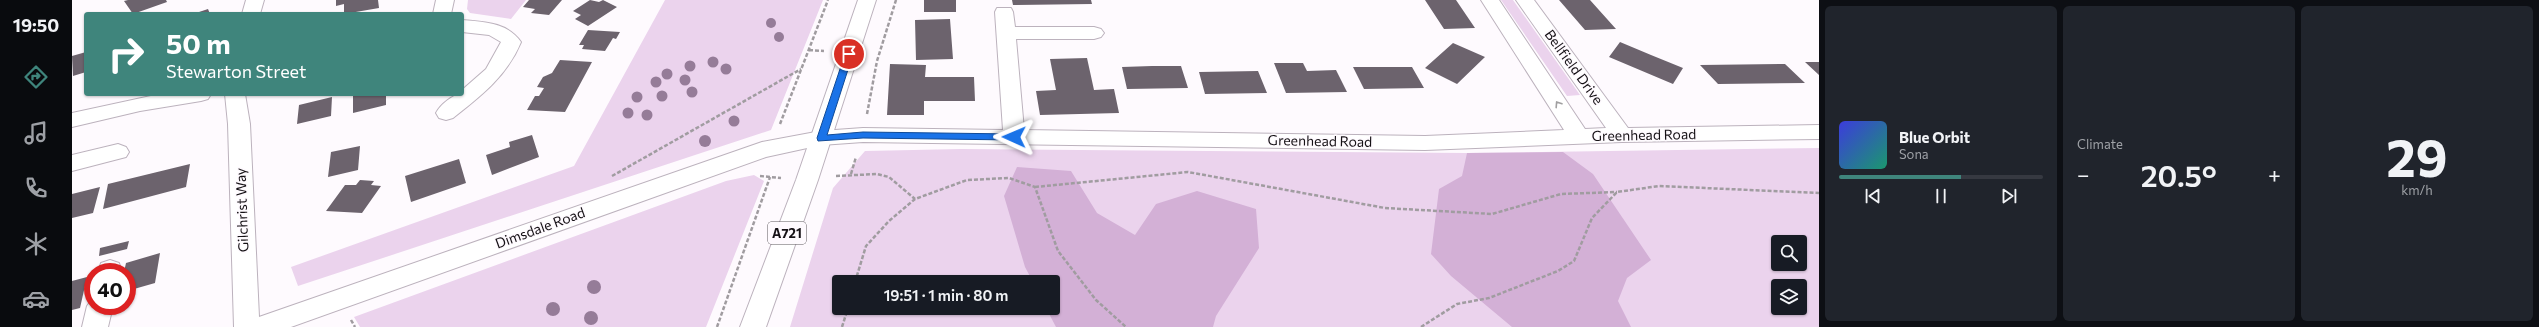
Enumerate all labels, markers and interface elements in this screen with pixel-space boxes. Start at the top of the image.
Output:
text: 19:50 [13,14,59,36]
text: 50 m [166,26,231,60]
street label: Bellfield Drive [1542,26,1607,107]
icon: right [100,28,152,80]
pin [832,37,866,71]
icon: arrive [838,43,860,65]
text: Stewarton Street [166,60,306,82]
icon: directions [22,63,50,91]
one-way arrow [1555,101,1563,108]
position arrow [993,116,1035,158]
icon: music [22,119,50,147]
text: 29 [2386,124,2448,188]
street label: Greenhead Road [1592,125,1696,144]
text: Blue Orbit [1899,128,1970,146]
street label: Greenhead Road [1268,131,1372,150]
text: Climate [2077,136,2123,152]
text: Sona [1899,146,1929,162]
text: 20.5° [2141,156,2217,193]
text: − [2077,161,2090,188]
text: + [2268,161,2281,188]
street label: Gilchrist Way [232,168,251,252]
icon: phone [22,174,50,202]
text: km/h [2401,182,2433,198]
icon: previous [1862,185,1884,207]
icon: pause [1930,185,1952,207]
icon: next [1998,185,2020,207]
street label: Dimsdale Road [493,203,587,252]
road number: A721 [768,222,806,244]
icon: climate [22,230,50,258]
map controls [1771,235,1807,315]
button: search [1771,235,1807,271]
speed limit sign: 40 [84,263,136,315]
button: layers [1771,279,1807,315]
icon: car [22,285,50,313]
text: 19:51 · 1 min · 80 m [884,286,1008,304]

